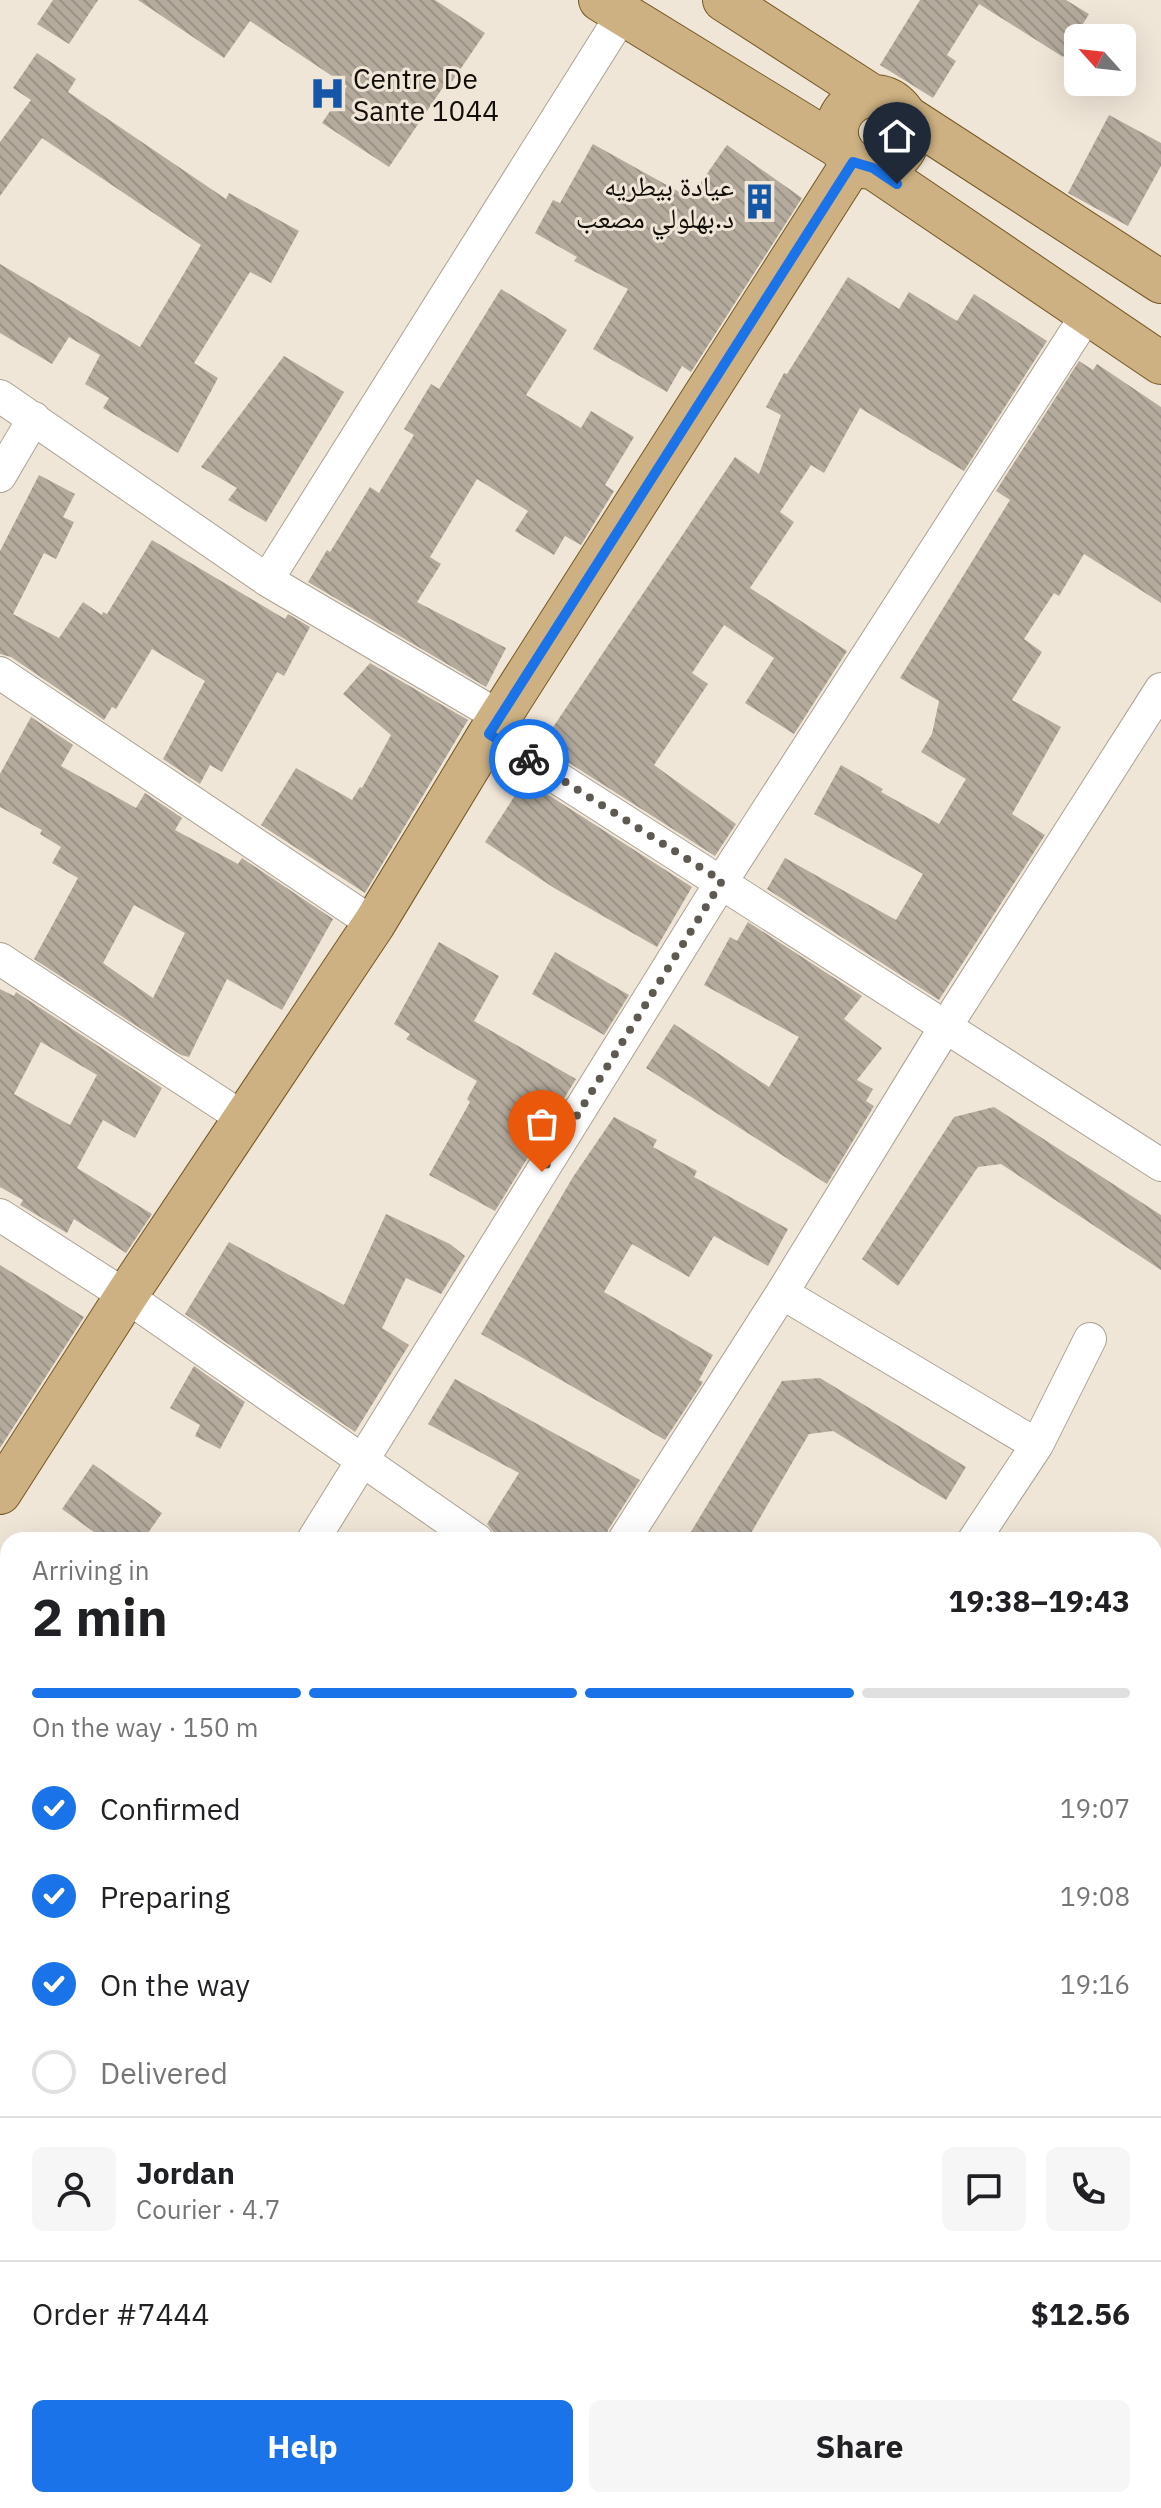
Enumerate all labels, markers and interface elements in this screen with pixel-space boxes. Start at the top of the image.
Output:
north arrow [1064,24,1136,96]
map controls [1064,24,1136,96]
place label: Centre De Sante 1044 [353,60,499,129]
hospital icon: Centre De Sante 1044 [308,75,346,113]
pin [863,102,931,184]
icon: home [875,114,919,158]
place label: عيادة بيطريه د.بهلولي مصعب [576,167,734,241]
building icon: عيادة بيطريه د.بهلولي مصعب [741,182,779,220]
courier [489,719,569,799]
icon: bike [507,737,551,781]
pin [508,1090,576,1172]
icon: bag [520,1102,564,1146]
text: Arriving in [32,1553,149,1587]
text: 19:38–19:43 [949,1581,1130,1620]
text: 2 min [32,1583,168,1650]
text: On the way · 150 m [32,1710,258,1744]
icon: check [32,1786,76,1830]
text: Confirmed [100,1789,241,1828]
text: 19:07 [1060,1791,1130,1825]
icon: check [32,1874,76,1918]
text: Preparing [100,1877,230,1916]
text: 19:08 [1060,1879,1130,1913]
icon: check [32,1962,76,2006]
text: On the way [100,1965,250,2004]
text: 19:16 [1060,1967,1130,2001]
text: Delivered [100,2053,228,2092]
button: person [32,2147,116,2231]
button: chat [942,2147,1026,2231]
button: phone [1046,2147,1130,2231]
text: Jordan [136,2153,235,2192]
text: Courier · 4.7 [136,2192,280,2226]
text: Order #7444 [32,2294,209,2333]
text: $12.56 [1031,2294,1130,2333]
button: Help [32,2400,573,2492]
button: Share [589,2400,1130,2492]

